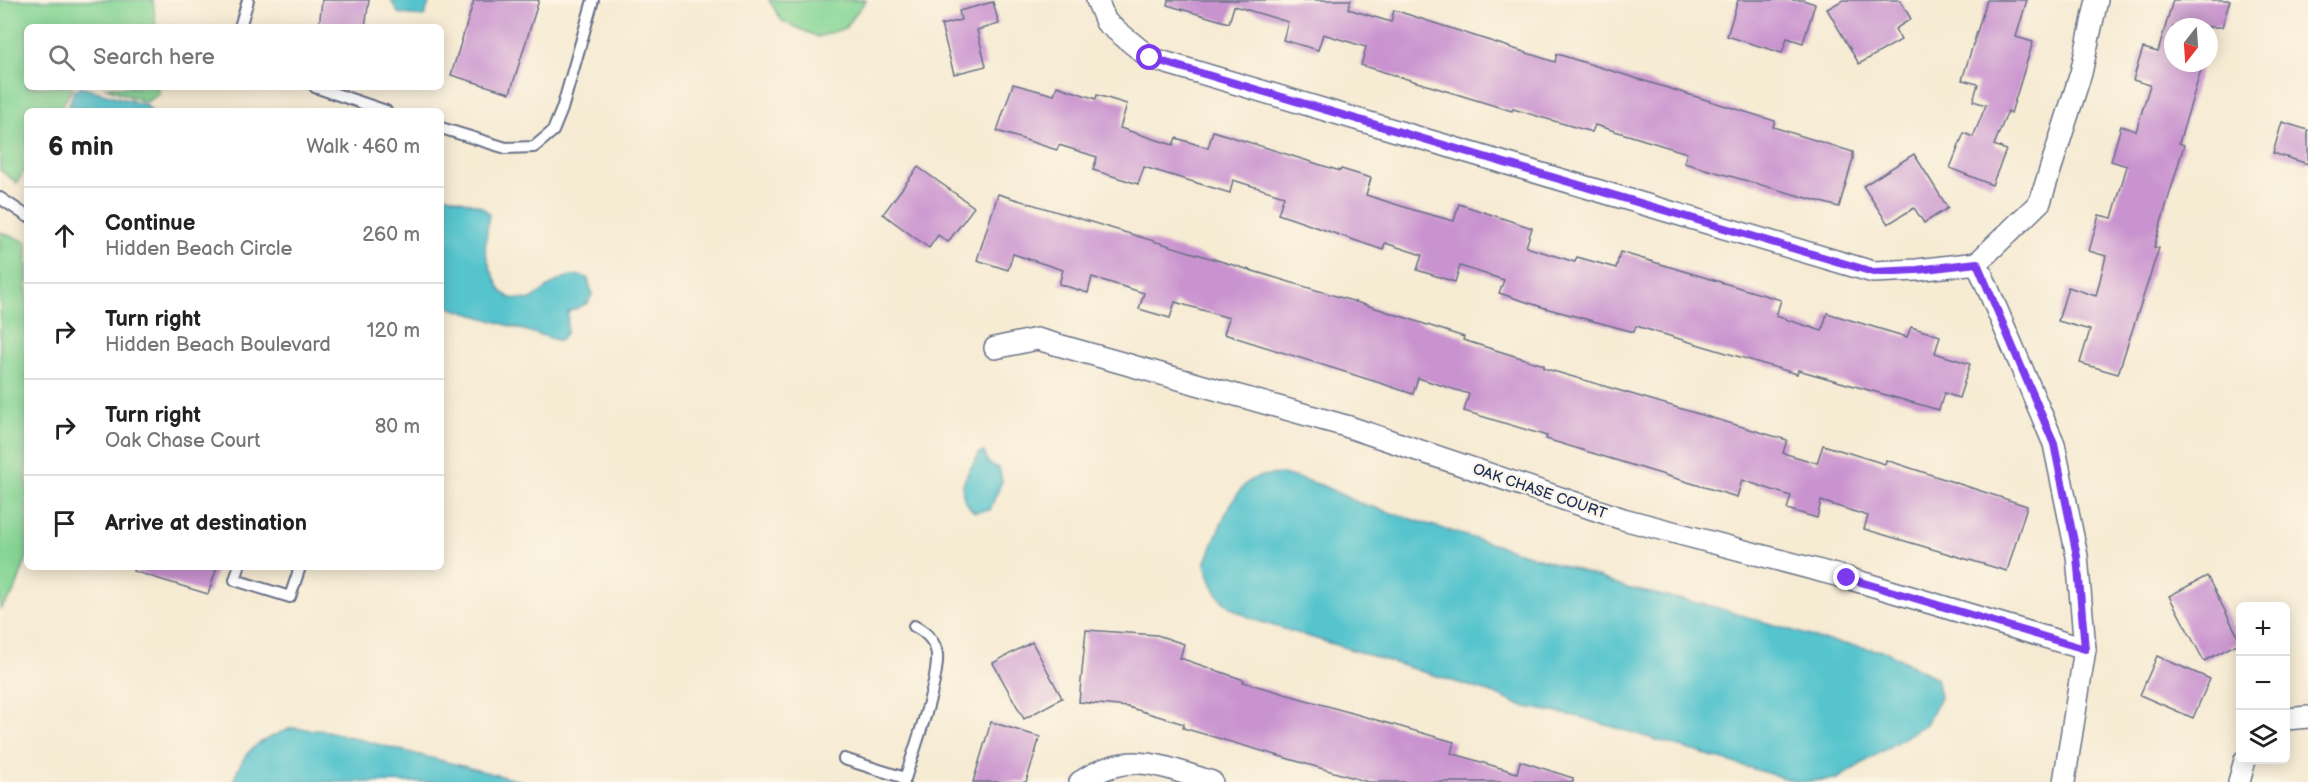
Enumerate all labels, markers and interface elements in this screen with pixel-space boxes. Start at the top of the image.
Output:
north arrow [2164,18,2218,72]
search box [24,24,444,90]
icon: search [45,41,78,74]
text: Search here [93,44,215,71]
route start [1136,44,1162,70]
text: 6 min [48,132,114,163]
text: Walk · 460 m [306,135,420,159]
text: Continue [105,210,195,237]
icon: ahead [48,219,81,252]
text: 260 m [362,223,420,247]
text: Hidden Beach Circle [105,237,292,261]
text: Turn right [105,306,201,333]
icon: right [48,315,81,348]
text: 120 m [367,319,420,343]
text: Hidden Beach Boulevard [105,333,331,357]
text: Turn right [105,402,201,429]
icon: right [48,411,81,444]
text: 80 m [375,415,420,439]
text: Oak Chase Court [105,429,260,453]
street label: OAK CHASE COURT [1470,460,1609,523]
icon: arrive [48,507,81,540]
text: Arrive at destination [105,510,307,537]
route end [1833,564,1859,590]
map controls [2236,602,2290,764]
button: + [2236,602,2290,656]
button: − [2236,656,2290,710]
button: layers [2236,710,2290,764]

